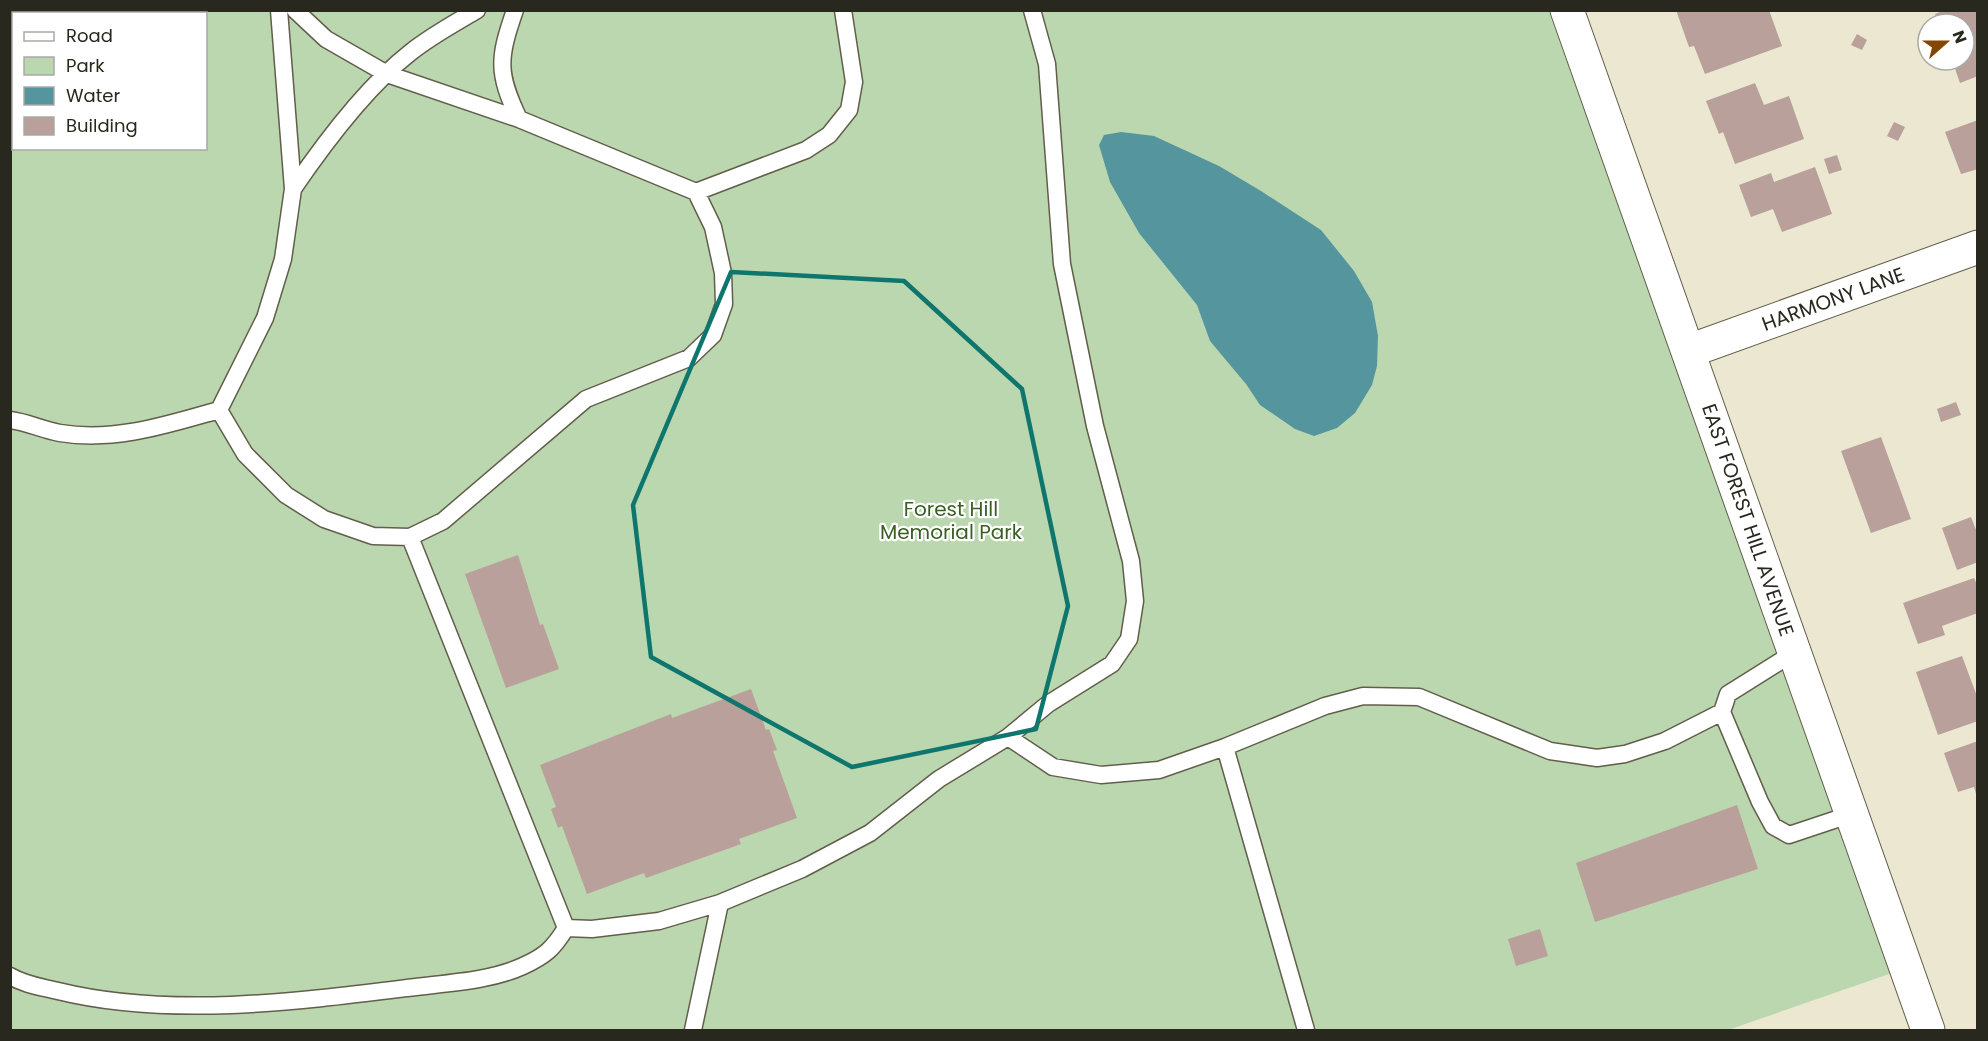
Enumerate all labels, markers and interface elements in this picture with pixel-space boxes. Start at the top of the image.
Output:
legend [12,12,207,150]
north arrow [1916,12,1976,72]
text: Road [66,23,113,48]
text: N [1947,27,1972,47]
text: Park [66,53,105,78]
text: Water [66,83,120,108]
text: Building [66,113,138,138]
street label: HARMONY LANE [1758,260,1908,338]
street label: EAST FOREST HILL AVENUE [1695,400,1801,640]
park label: Forest Hill Memorial Park [880,495,1023,546]

